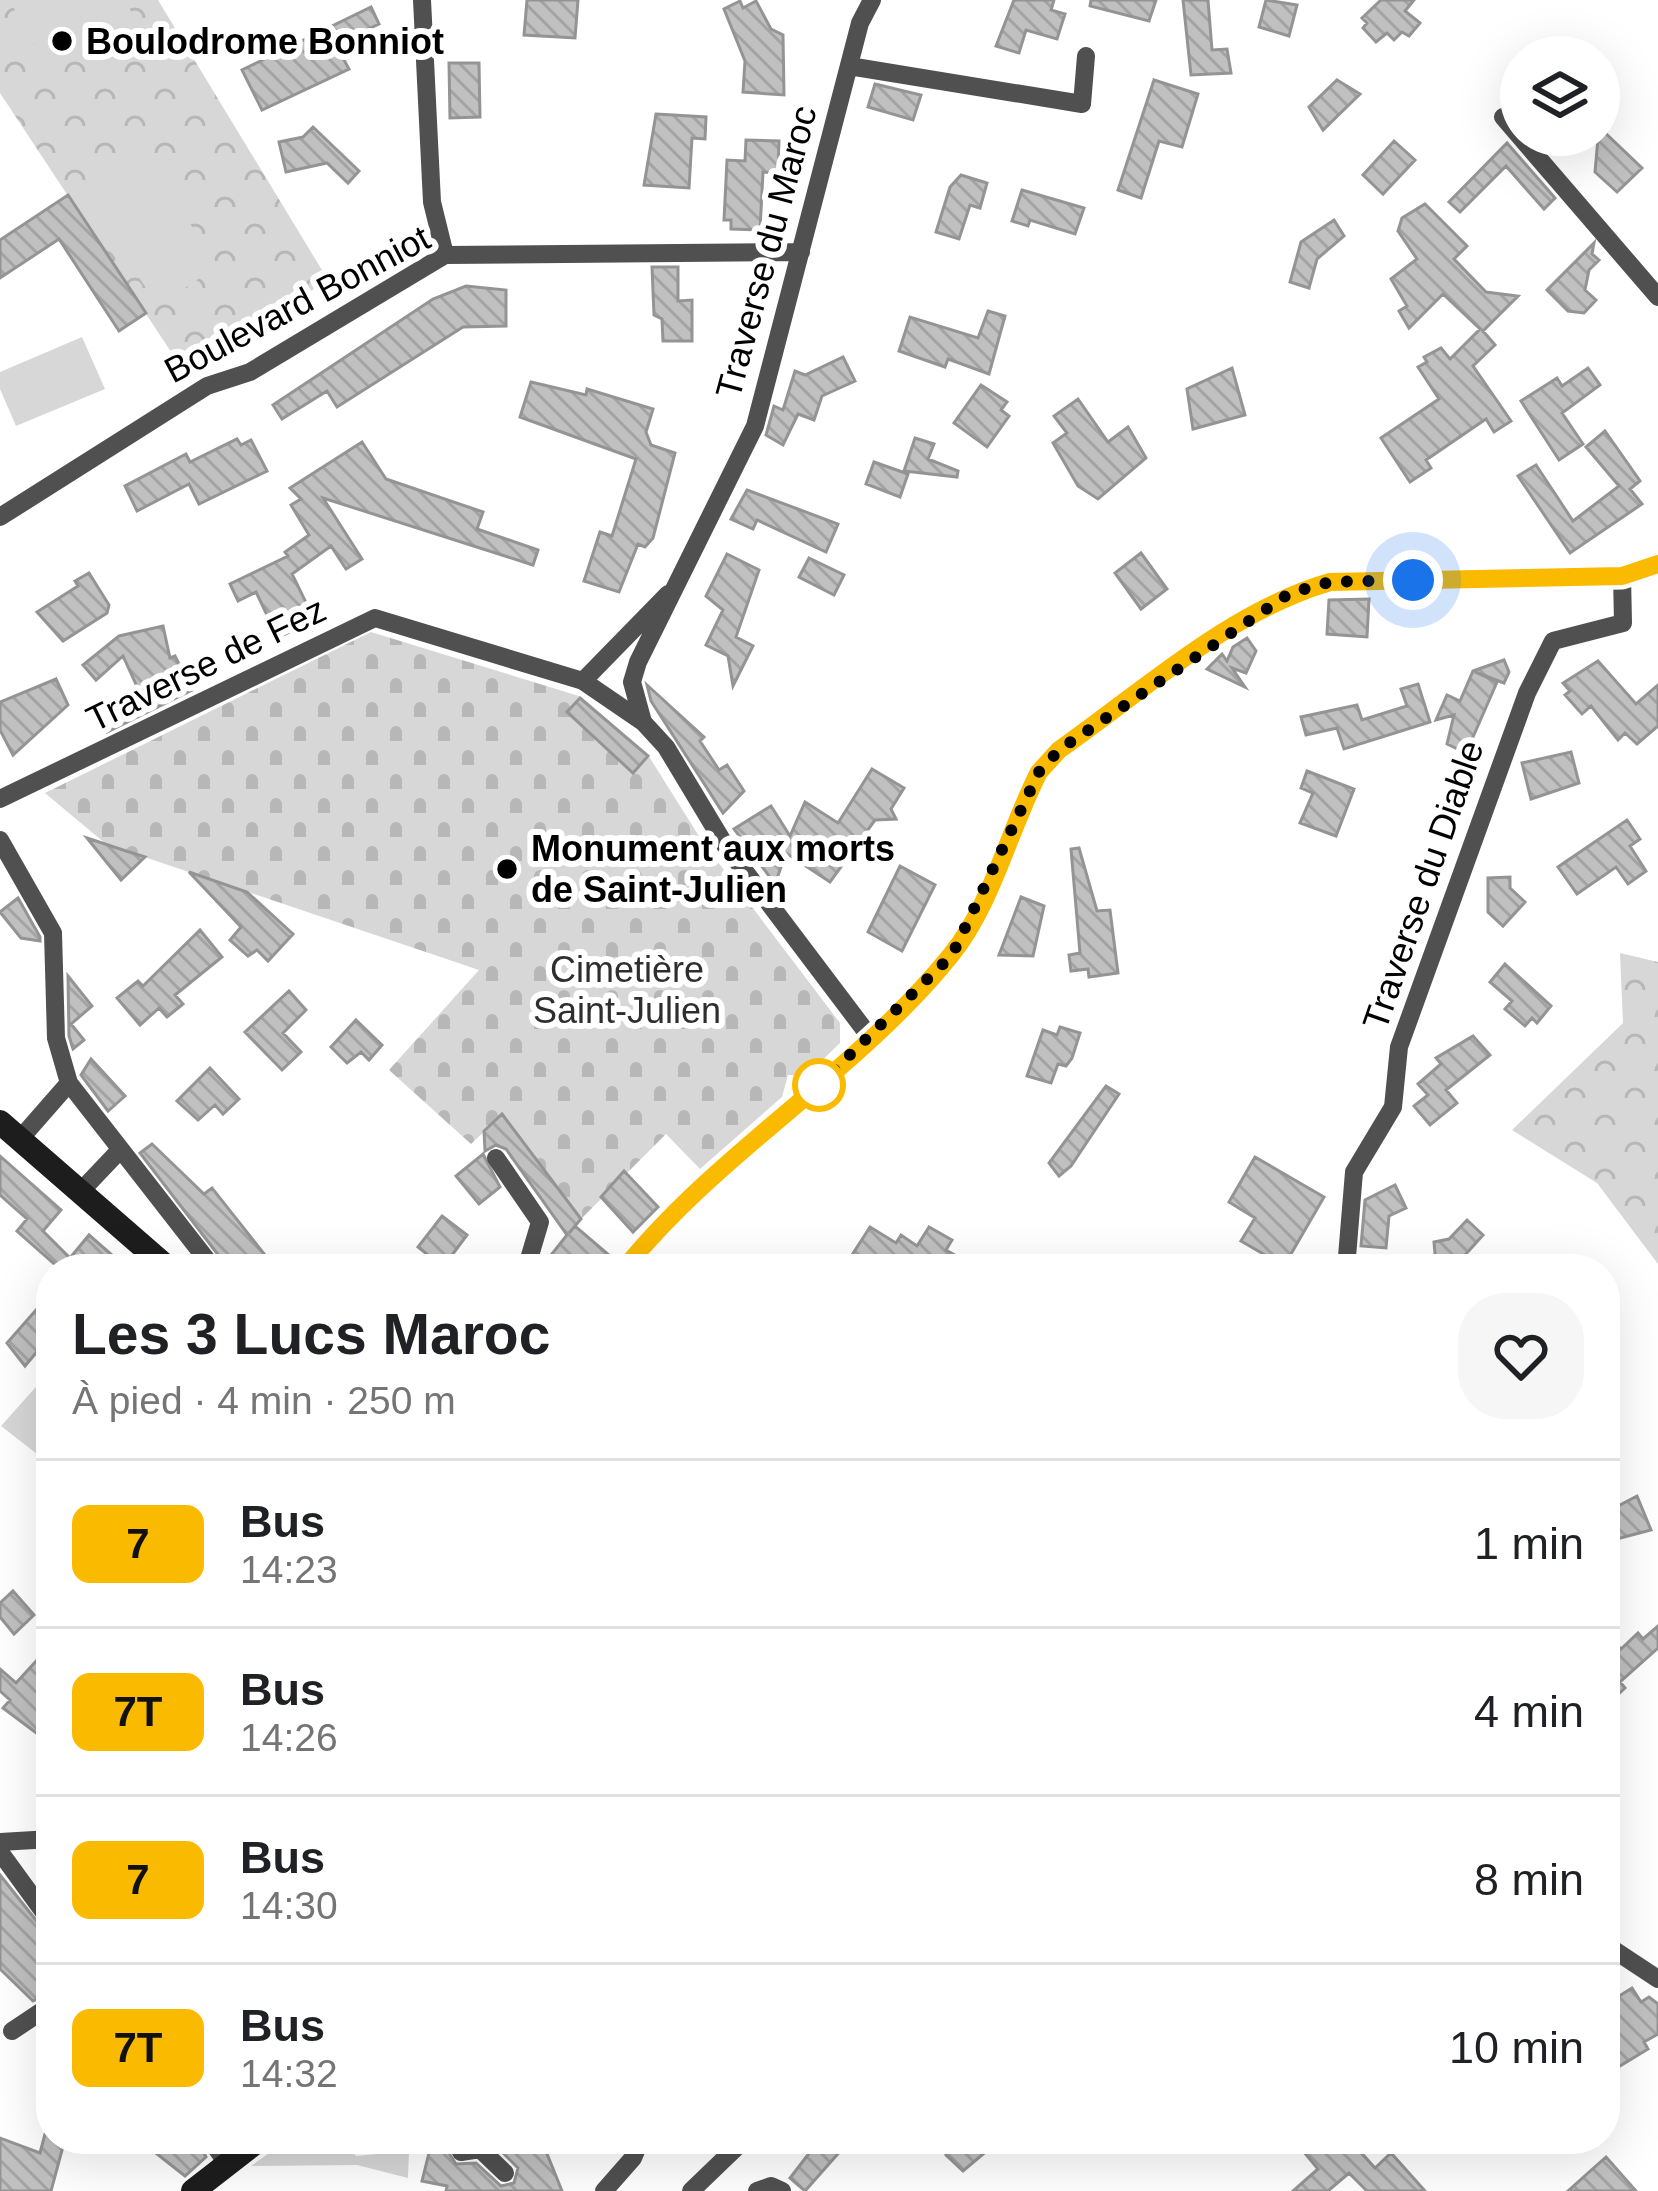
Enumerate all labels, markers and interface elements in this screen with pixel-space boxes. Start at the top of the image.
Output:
place label: Boulodrome Bonniot [86,21,444,62]
marker: Boulodrome Bonniot [49,28,75,54]
map controls [1500,36,1620,156]
button: layers [1500,36,1620,156]
street label: Traverse du Maroc [707,101,825,403]
street label: Boulevard Bonniot [157,217,437,391]
your location [1383,550,1443,610]
street label: Traverse de Fez [80,588,332,740]
street label: Traverse du Diable [1354,735,1492,1035]
place label: Monument aux morts de Saint-Julien [531,828,895,910]
marker: Monument aux morts de Saint-Julien [494,856,520,882]
park label: Cimetière Saint-Julien [533,949,721,1031]
unlabelled marker [794,1060,844,1110]
button: heart [1458,1293,1584,1419]
text: Les 3 Lucs Maroc [72,1302,550,1366]
text: À pied · 4 min · 250 m [72,1379,456,1422]
text: Bus [240,1496,325,1547]
text: 1 min [1474,1518,1584,1569]
text: 7 [126,1520,150,1567]
text: 14:23 [240,1548,338,1591]
text: Bus [240,1664,325,1715]
text: 4 min [1474,1686,1584,1737]
text: 7T [113,1688,163,1735]
text: 14:26 [240,1716,338,1759]
text: Bus [240,1832,325,1883]
text: 8 min [1474,1854,1584,1905]
text: 7 [126,1856,150,1903]
text: 14:30 [240,1884,338,1927]
text: Bus [240,2000,325,2051]
text: 10 min [1449,2022,1584,2073]
text: 7T [113,2024,163,2071]
text: 14:32 [240,2052,338,2095]

